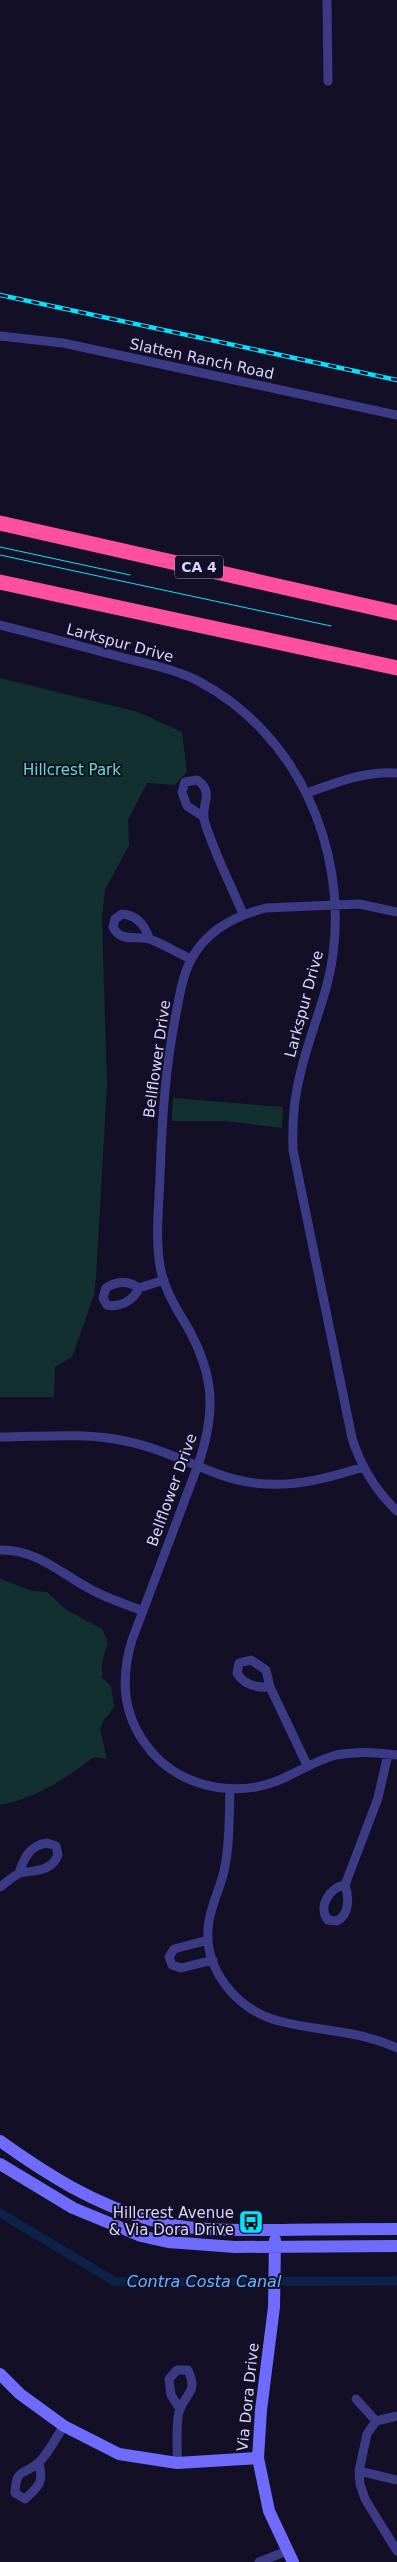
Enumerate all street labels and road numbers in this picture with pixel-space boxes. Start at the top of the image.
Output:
street label: Slatten Ranch Road [128,335,276,383]
road number: CA 4 [175,556,223,578]
street label: Larkspur Drive [64,620,176,666]
street label: Larkspur Drive [281,948,327,1060]
street label: Bellflower Drive [140,999,174,1119]
street label: Bellflower Drive [143,1431,201,1549]
street label: Via Dora Drive [233,2342,263,2452]

